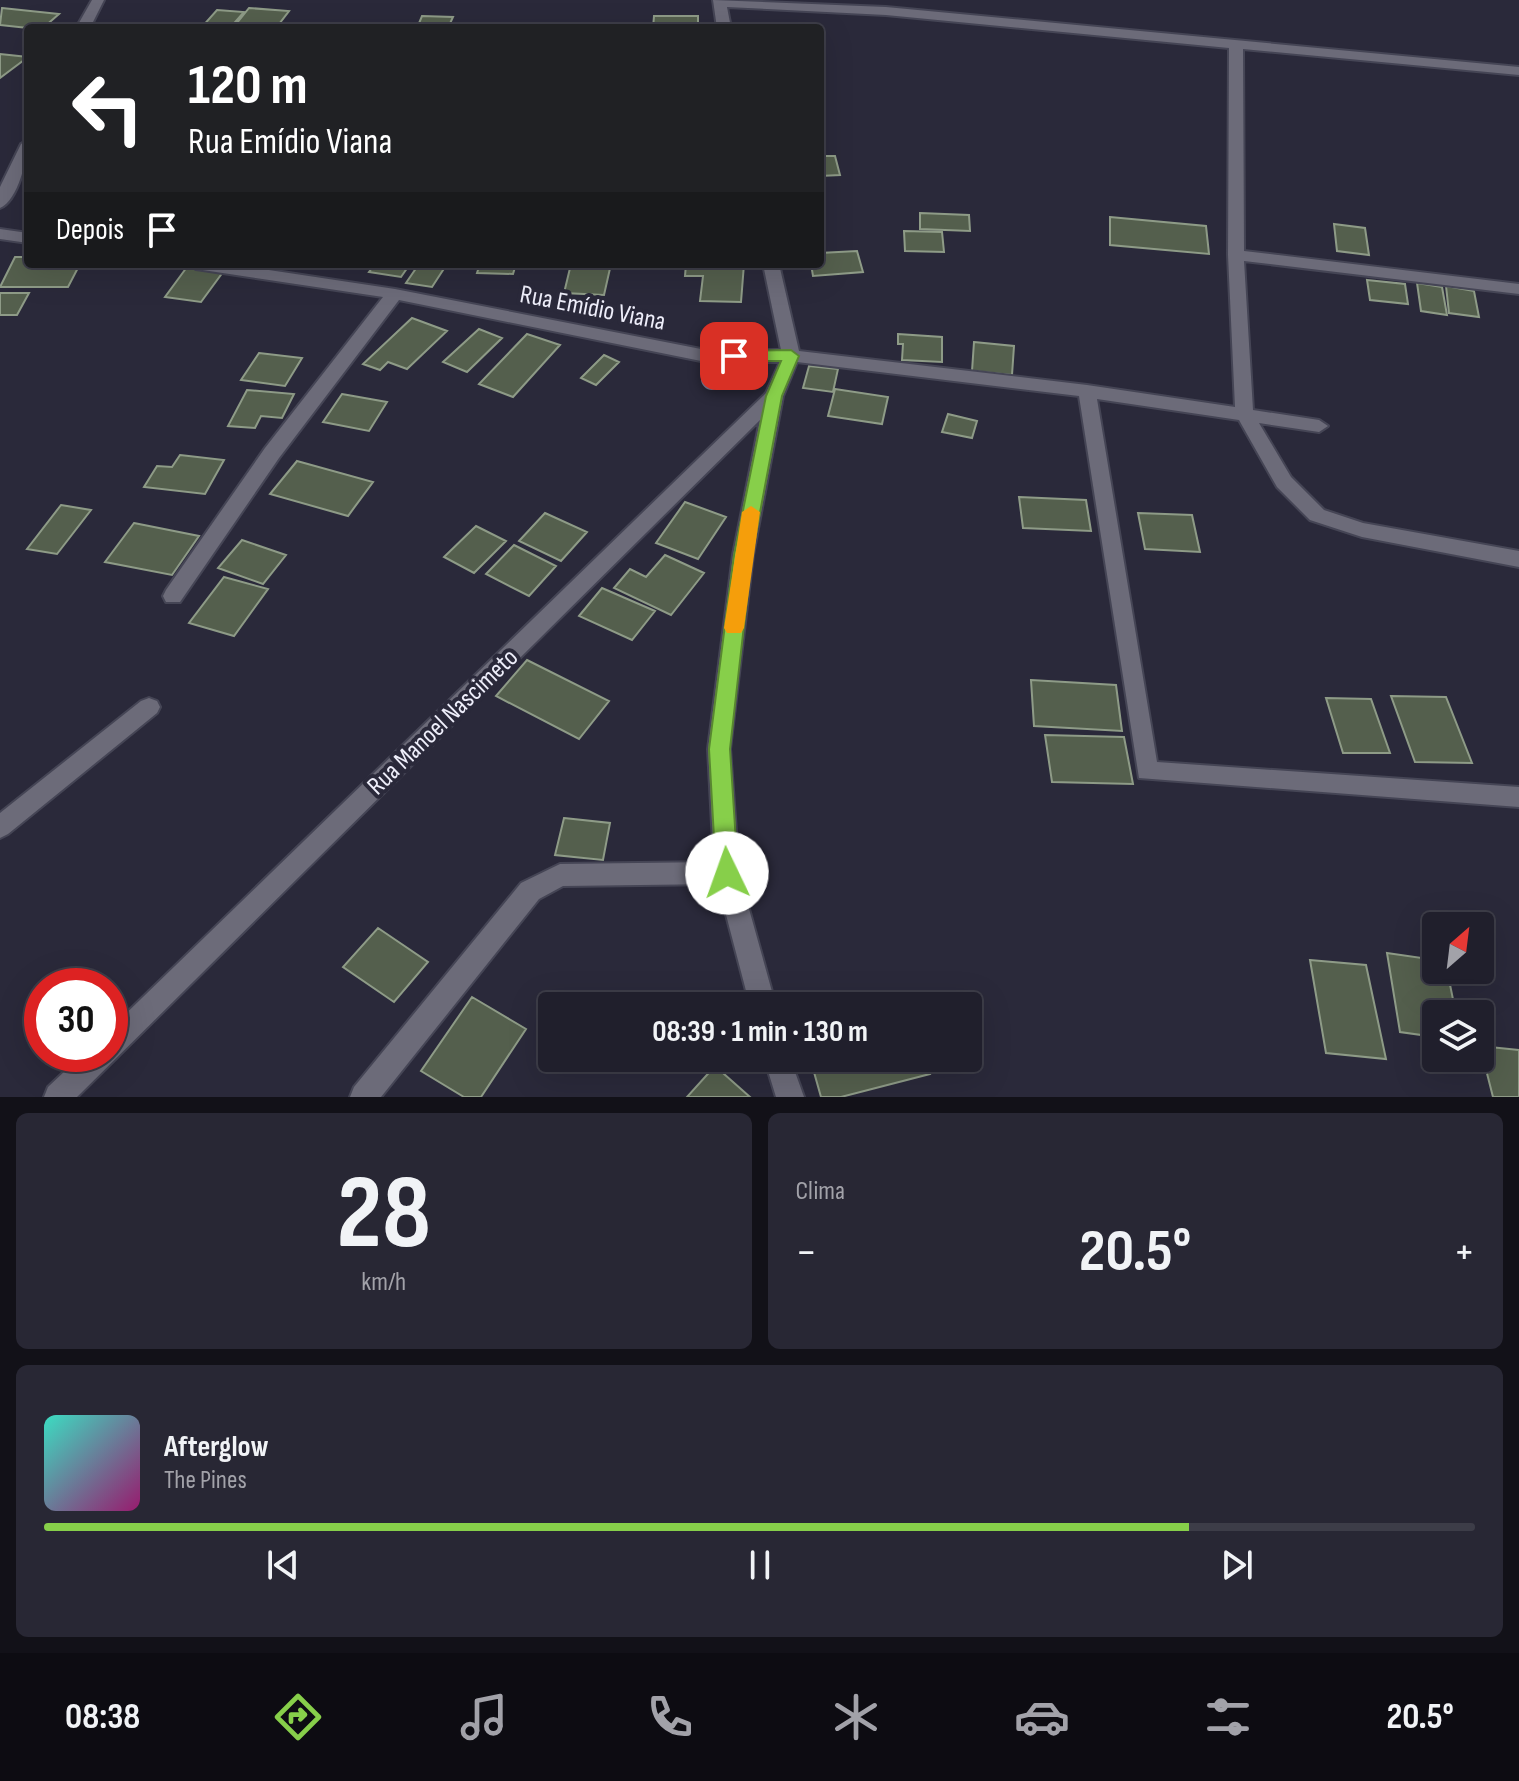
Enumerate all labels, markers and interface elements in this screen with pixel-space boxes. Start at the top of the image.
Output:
text: 120 m [188,53,308,120]
icon: left [56,56,160,160]
text: Rua Emídio Viana [188,121,392,164]
icon: arrive [140,208,184,252]
text: Depois [56,212,124,248]
street label: Rua Emídio Viana [517,279,668,338]
pin [700,322,768,390]
icon: arrive [712,334,756,378]
street label: Rua Manoel Nascimeto [361,642,525,802]
position arrow [685,831,769,915]
north arrow [1422,912,1494,984]
map controls [1422,912,1494,1072]
speed limit sign: 30 [24,968,128,1072]
button: layers [1422,1000,1494,1072]
text: 08:39 · 1 min · 130 m [652,1014,868,1050]
text: 28 [336,1152,431,1277]
text: Clima [796,1176,845,1207]
text: 20.5° [1079,1216,1191,1288]
text: − [796,1226,817,1279]
text: + [1453,1226,1475,1279]
text: km/h [361,1267,406,1298]
text: Afterglow [164,1429,269,1465]
text: The Pines [164,1465,247,1496]
icon: previous [261,1543,305,1587]
icon: pause [738,1543,782,1587]
icon: next [1215,1543,1259,1587]
icon: directions [270,1689,326,1745]
icon: music [456,1689,512,1745]
icon: phone [642,1689,698,1745]
icon: climate [828,1689,884,1745]
icon: car [1014,1689,1070,1745]
icon: filters [1200,1689,1256,1745]
text: 08:38 [65,1696,140,1739]
text: 20.5° [1387,1696,1454,1739]

